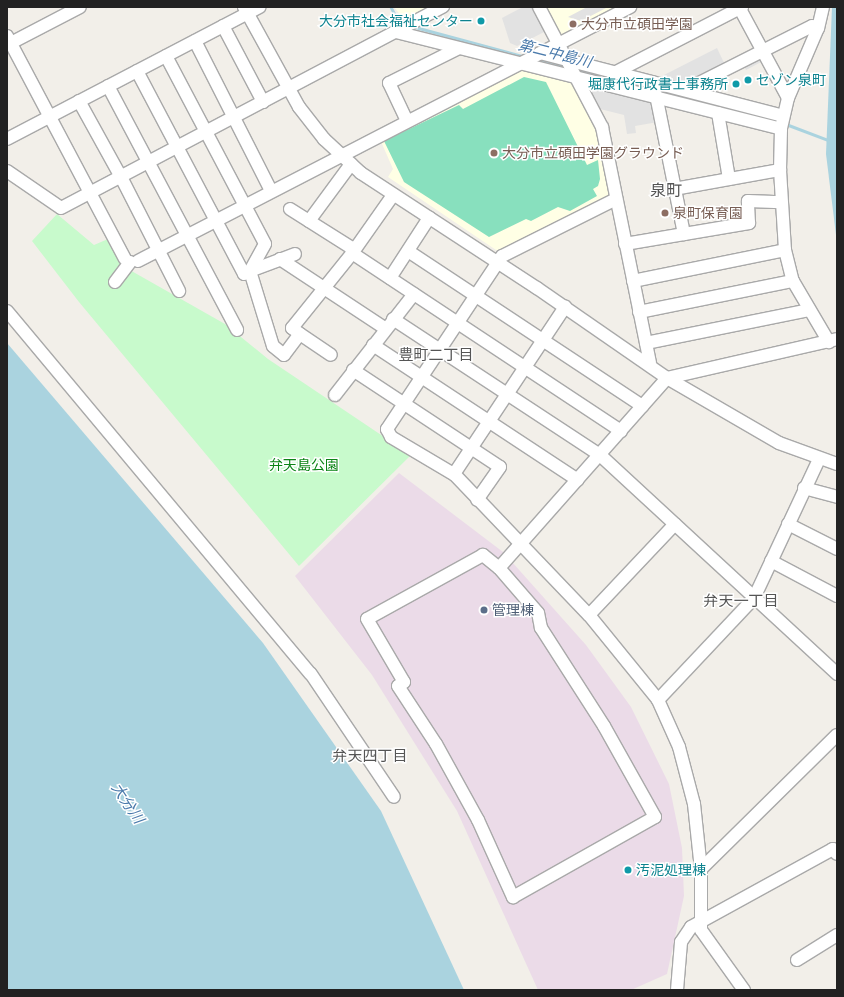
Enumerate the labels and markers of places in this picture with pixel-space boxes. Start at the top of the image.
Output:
place label: 大分市社会福祉センター [319,13,473,29]
marker: 大分市社会福祉センター [476,16,486,26]
place label: 大分市立碩田学園 [581,16,693,32]
marker: 大分市立碩田学園 [568,19,578,29]
place label: セゾン泉町 [756,72,826,88]
marker: セゾン泉町 [743,75,753,85]
place label: 堀康代行政書士事務所 [588,76,728,92]
marker: 堀康代行政書士事務所 [731,79,741,89]
place label: 大分市立碩田学園グラウンド [502,145,684,161]
marker: 大分市立碩田学園グラウンド [489,148,499,158]
place label: 泉町保育園 [673,205,743,221]
marker: 泉町保育園 [660,208,670,218]
place label: 管理棟 [492,602,534,618]
marker: 管理棟 [479,605,489,615]
place label: 汚泥処理棟 [636,862,706,878]
marker: 汚泥処理棟 [623,865,633,875]

